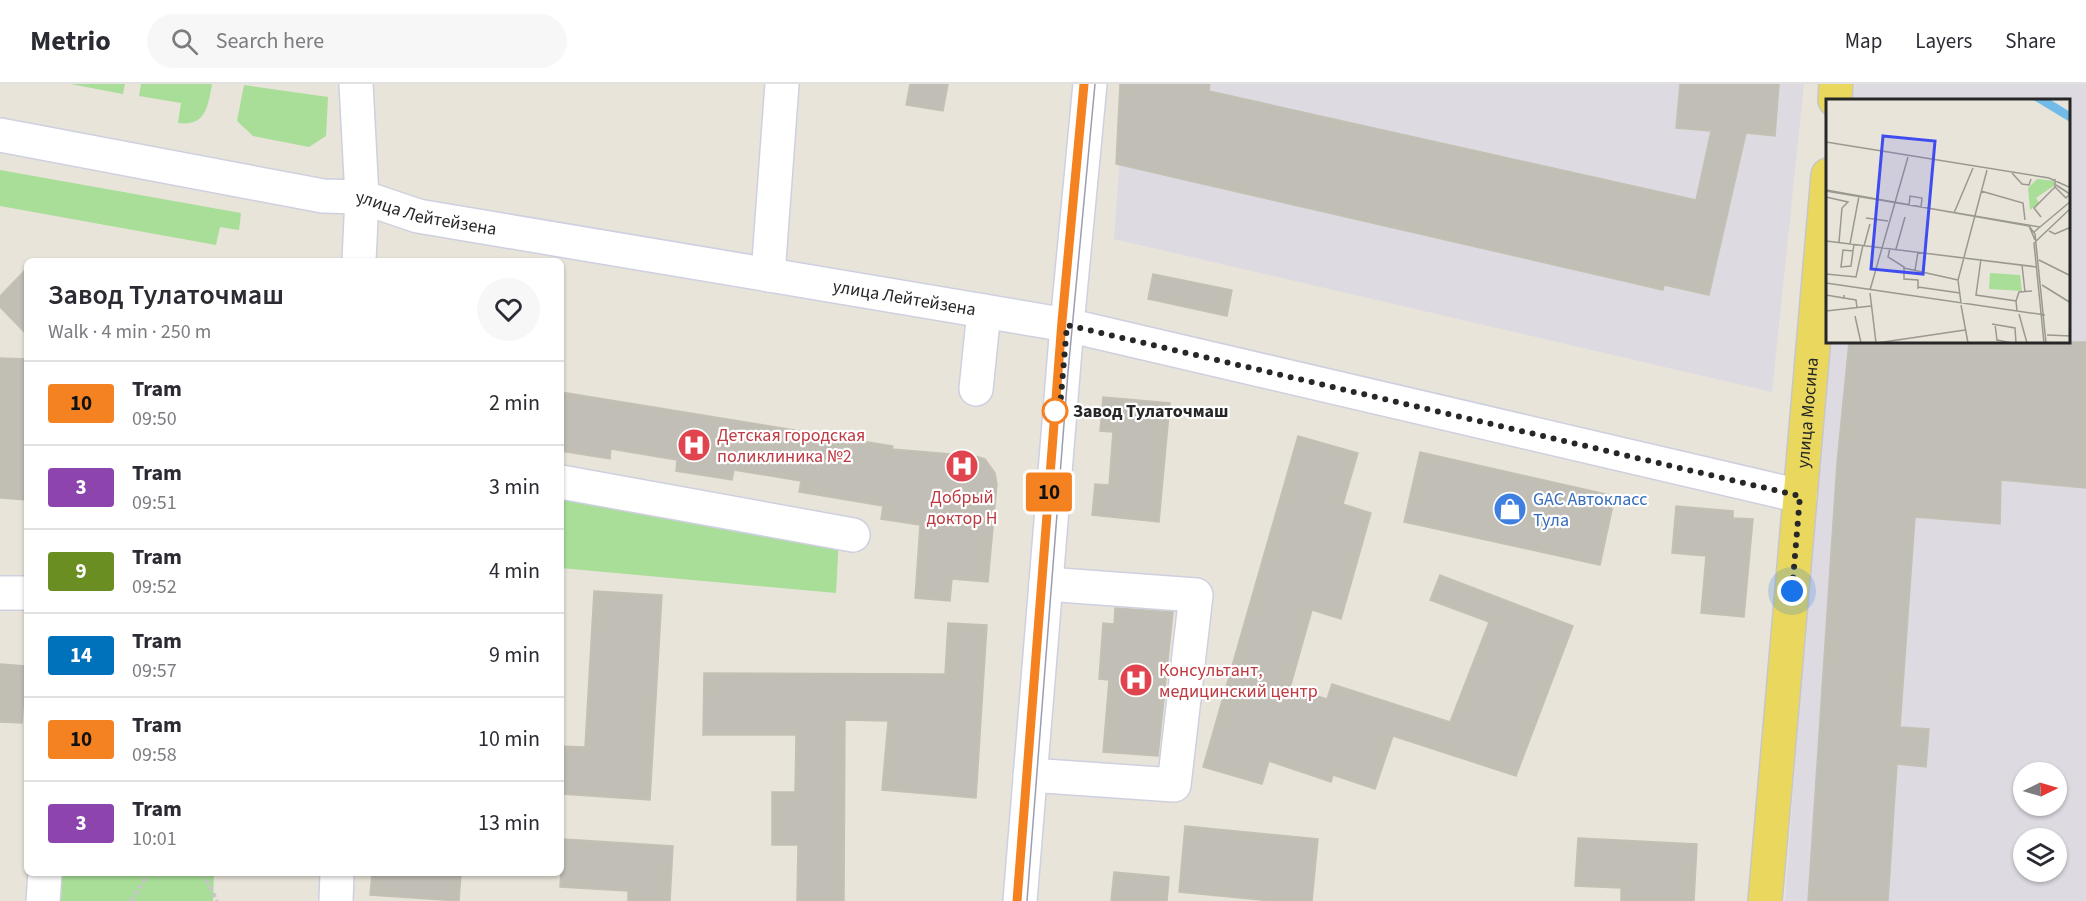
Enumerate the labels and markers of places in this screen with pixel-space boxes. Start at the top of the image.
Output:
marker: Завод Тулаточмаш [1042,398,1068,424]
place label: Завод Тулаточмаш [1073,399,1228,424]
place label: Детская городская поликлиника №2 [717,423,865,469]
hospital icon: Детская городская поликлиника №2 [676,427,712,463]
hospital icon: Добрый доктор Н [944,448,980,484]
place label: Добрый доктор Н [926,485,998,531]
place label: GAC Автокласс Тула [1533,487,1647,533]
shop icon: GAC Автокласс Тула [1492,491,1528,527]
place label: Консультант, медицинский центр [1159,658,1318,704]
hospital icon: Консультант, медицинский центр [1118,662,1154,698]

